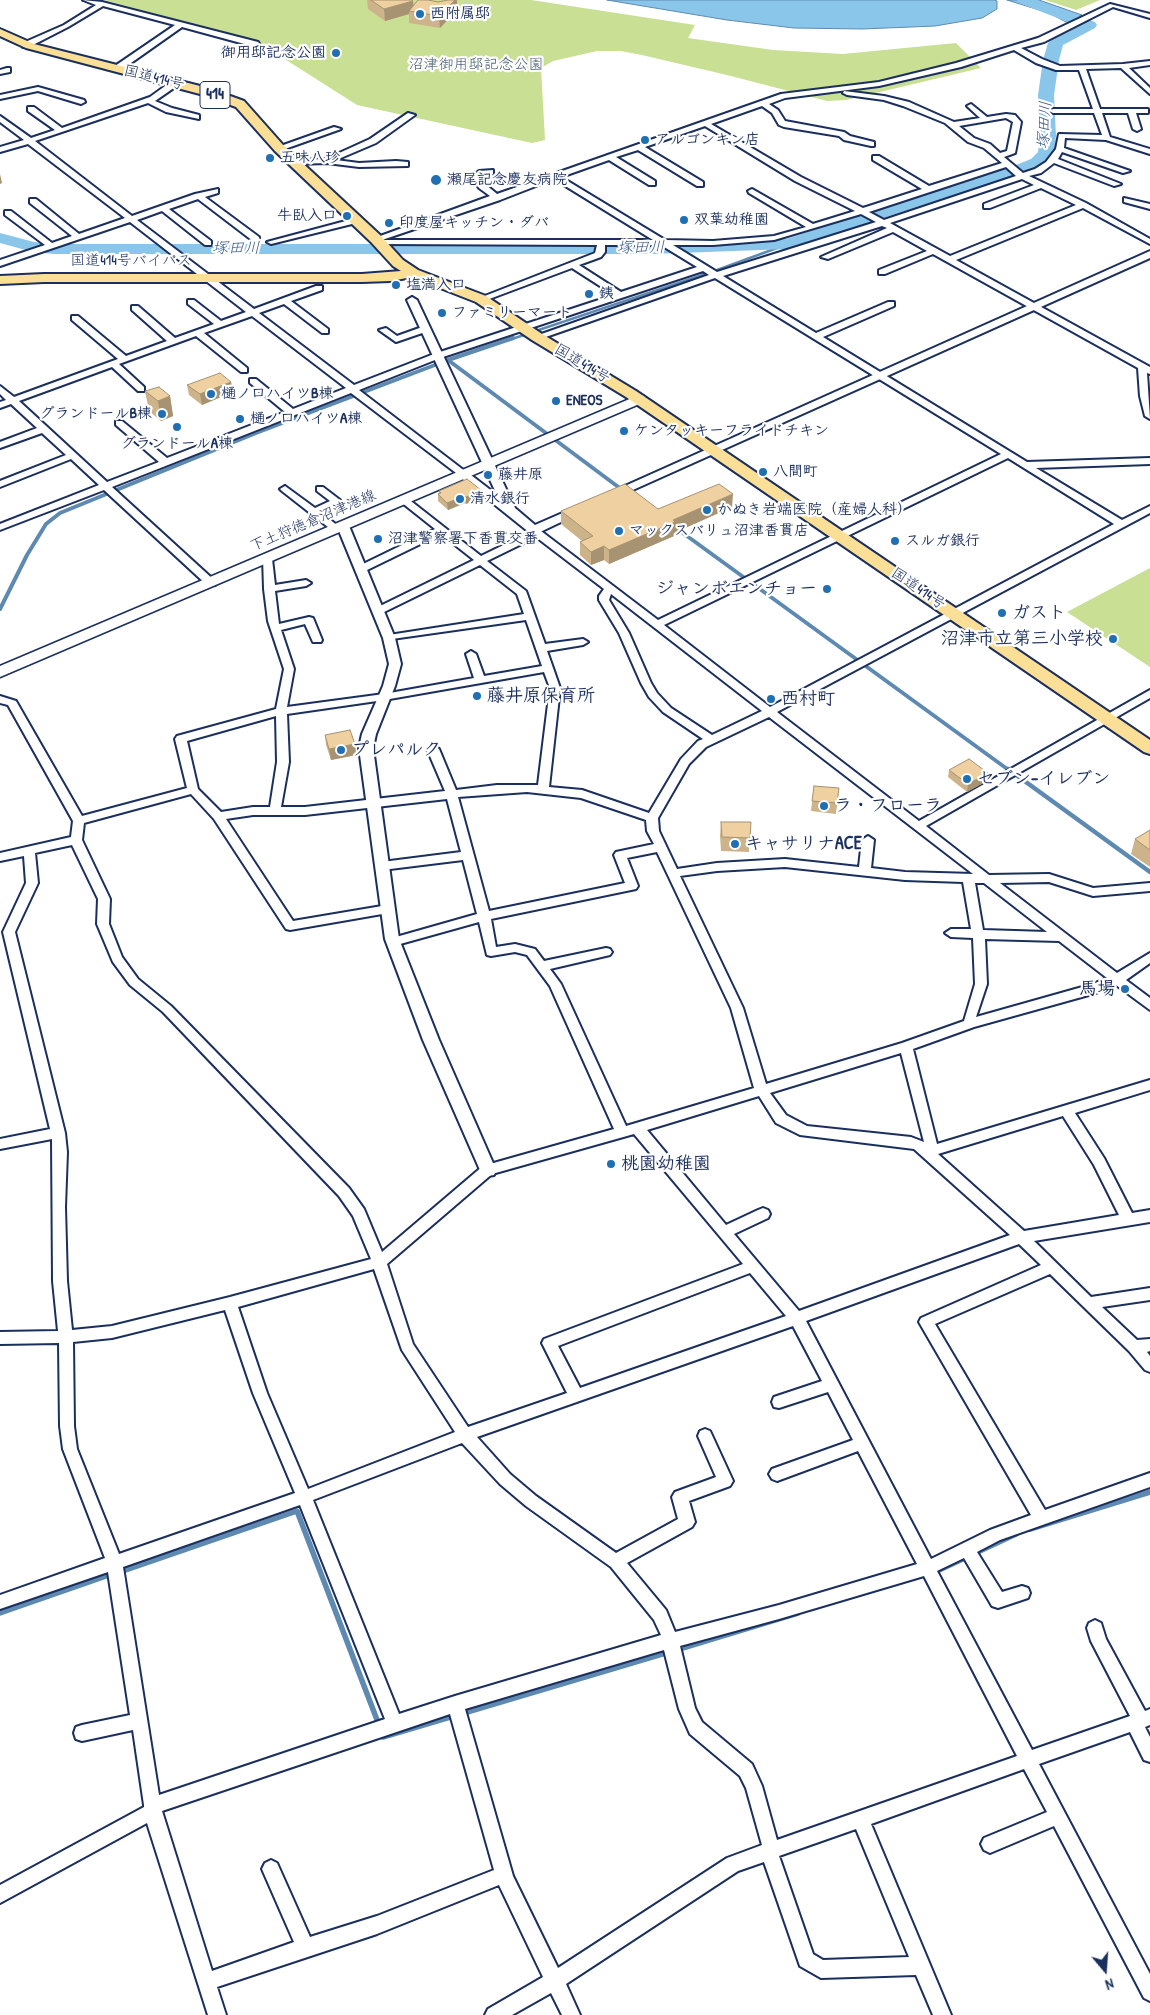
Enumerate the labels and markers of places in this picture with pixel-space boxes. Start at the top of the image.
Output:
place label: 西附属邸 [430,5,490,23]
marker: 西附属邸 [414,8,426,20]
place label: 御用邸記念公園 [221,44,326,62]
marker: 御用邸記念公園 [330,47,342,59]
place label: アルゴンキン店 [655,131,760,149]
marker: アルゴンキン店 [639,134,651,146]
place label: 五味八珍 [280,149,340,167]
marker: 五味八珍 [264,152,276,164]
place label: 瀬尾記念慶友病院 [447,171,567,189]
marker: 瀬尾記念慶友病院 [429,173,443,187]
place label: 牛臥入口 [277,207,337,225]
marker: 牛臥入口 [341,210,353,222]
place label: 双葉幼稚園 [694,211,769,229]
place label: 印度屋キッチン・ダバ [399,214,549,232]
marker: 双葉幼稚園 [678,214,690,226]
marker: 印度屋キッチン・ダバ [383,217,395,229]
place label: 塩満入口 [406,276,466,294]
marker: 塩満入口 [390,279,402,291]
place label: 銕 [599,285,614,303]
marker: 銕 [583,288,595,300]
place label: ファミリーマート [452,304,572,322]
marker: ファミリーマート [436,307,448,319]
place label: 樋ノ口ハイツB棟 [221,385,334,403]
marker: 樋ノ口ハイツB棟 [205,388,217,400]
place label: ENEOS [566,392,602,410]
marker: ENEOS [550,395,562,407]
place label: グランドールB棟 [39,405,152,423]
marker: グランドールB棟 [156,408,168,420]
place label: 樋ノ口ハイツA棟 [250,410,362,428]
marker: 樋ノ口ハイツA棟 [234,413,246,425]
marker: グランドールA棟 [171,421,183,433]
place label: ケンタッキーフライドチキン [634,422,829,440]
marker: ケンタッキーフライドチキン [618,425,630,437]
place label: グランドールA棟 [121,435,233,453]
place label: 八間町 [773,463,818,481]
place label: 藤井原 [498,466,543,484]
marker: 八間町 [757,466,769,478]
marker: 藤井原 [482,469,494,481]
place label: 清水銀行 [470,490,530,508]
marker: 清水銀行 [454,493,466,505]
place label: かぬき岩端医院（産婦人科） [717,501,912,519]
marker: かぬき岩端医院（産婦人科） [701,504,713,516]
place label: マックスバリュ沼津香貫店 [629,522,809,540]
marker: マックスバリュ沼津香貫店 [613,525,625,537]
place label: 沼津警察署下香貫交番 [388,530,538,548]
place label: スルガ銀行 [905,532,980,550]
marker: 沼津警察署下香貫交番 [372,533,384,545]
marker: スルガ銀行 [889,535,901,547]
place label: ジャンボエンチョー [656,578,817,600]
marker: ジャンボエンチョー [821,583,833,595]
place label: ガスト [1012,602,1066,624]
marker: ガスト [996,607,1008,619]
place label: 沼津市立第三小学校 [941,628,1103,650]
marker: 沼津市立第三小学校 [1107,633,1119,645]
place label: 藤井原保育所 [487,685,595,707]
place label: 西村町 [781,688,835,710]
marker: 藤井原保育所 [471,690,483,702]
marker: 西村町 [765,693,777,705]
place label: プレパルク [351,739,441,761]
marker: プレパルク [335,744,347,756]
place label: セブン-イレブン [977,768,1110,790]
marker: セブン-イレブン [961,773,973,785]
place label: ラ・フローラ [834,795,942,817]
marker: ラ・フローラ [818,800,830,812]
place label: キャサリナACE [745,833,862,855]
marker: キャサリナACE [729,838,741,850]
place label: 馬場 [1079,978,1115,1000]
marker: 馬場 [1119,983,1131,995]
place label: 桃園幼稚園 [621,1153,711,1175]
marker: 桃園幼稚園 [605,1158,617,1170]

